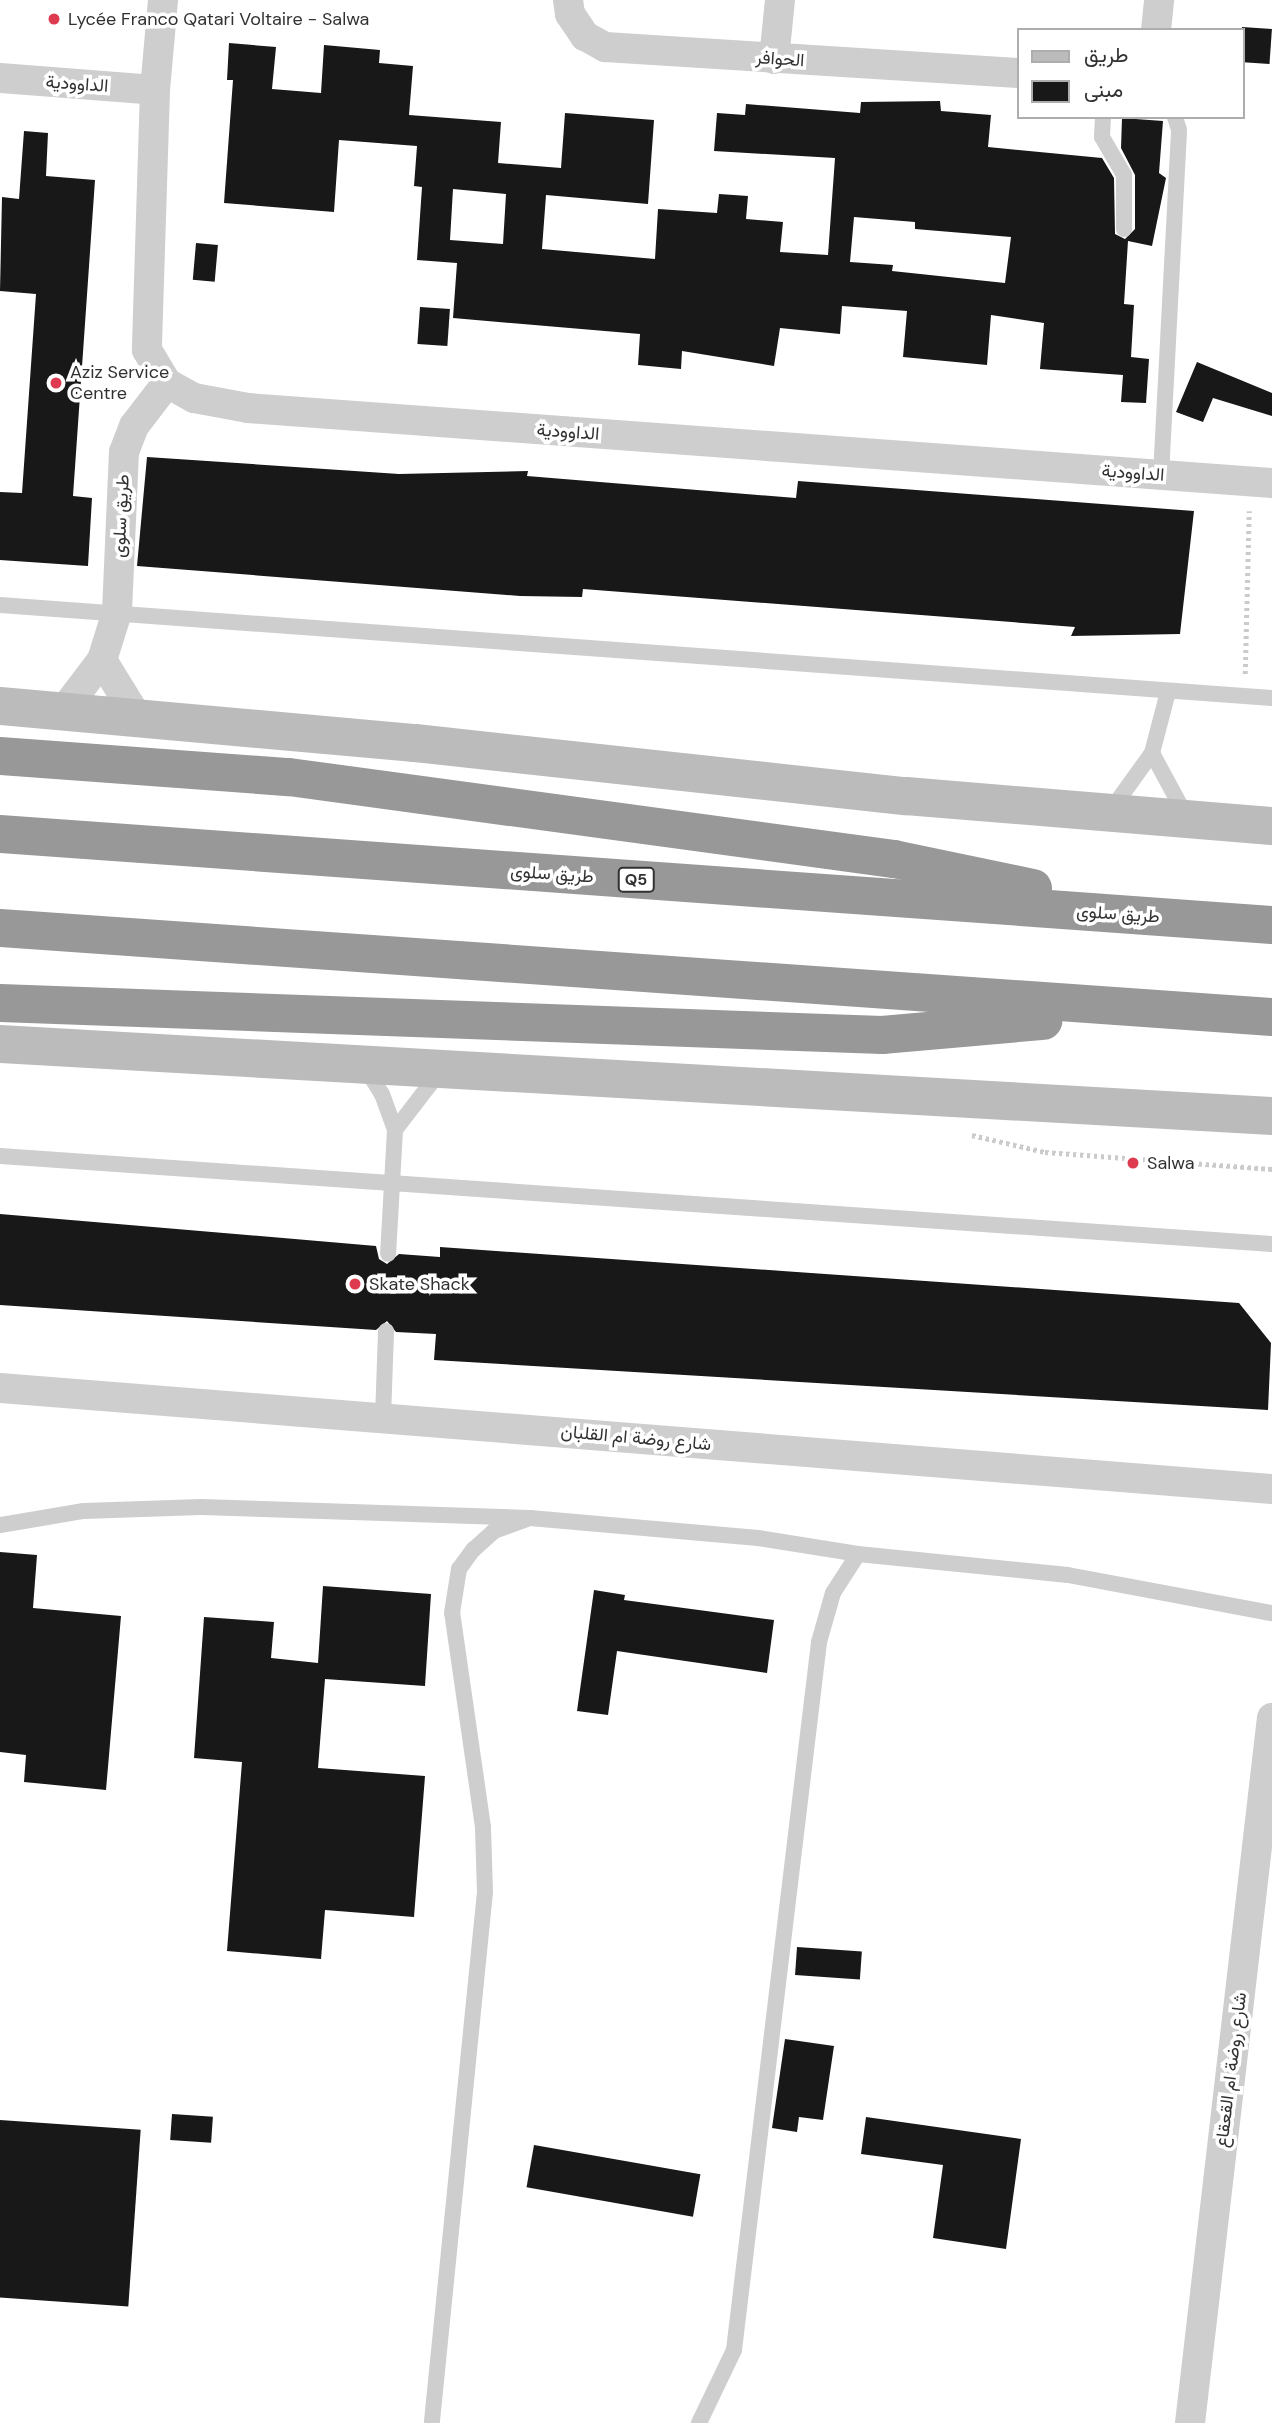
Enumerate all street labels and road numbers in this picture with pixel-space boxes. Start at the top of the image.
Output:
street label: الحوافر [755,47,805,71]
street label: الداوودية [45,71,109,97]
street label: الداوودية [536,419,600,445]
street label: الداوودية [1101,460,1165,486]
street label: طريق سلوى [108,474,134,558]
street label: طريق سلوى [510,860,594,888]
road number: Q5 [617,867,655,892]
street label: طريق سلوى [1076,900,1160,928]
street label: شارع روضة ام القلبان [560,1421,712,1455]
street label: شارع روضة ام القعقاع [1211,1991,1251,2149]

